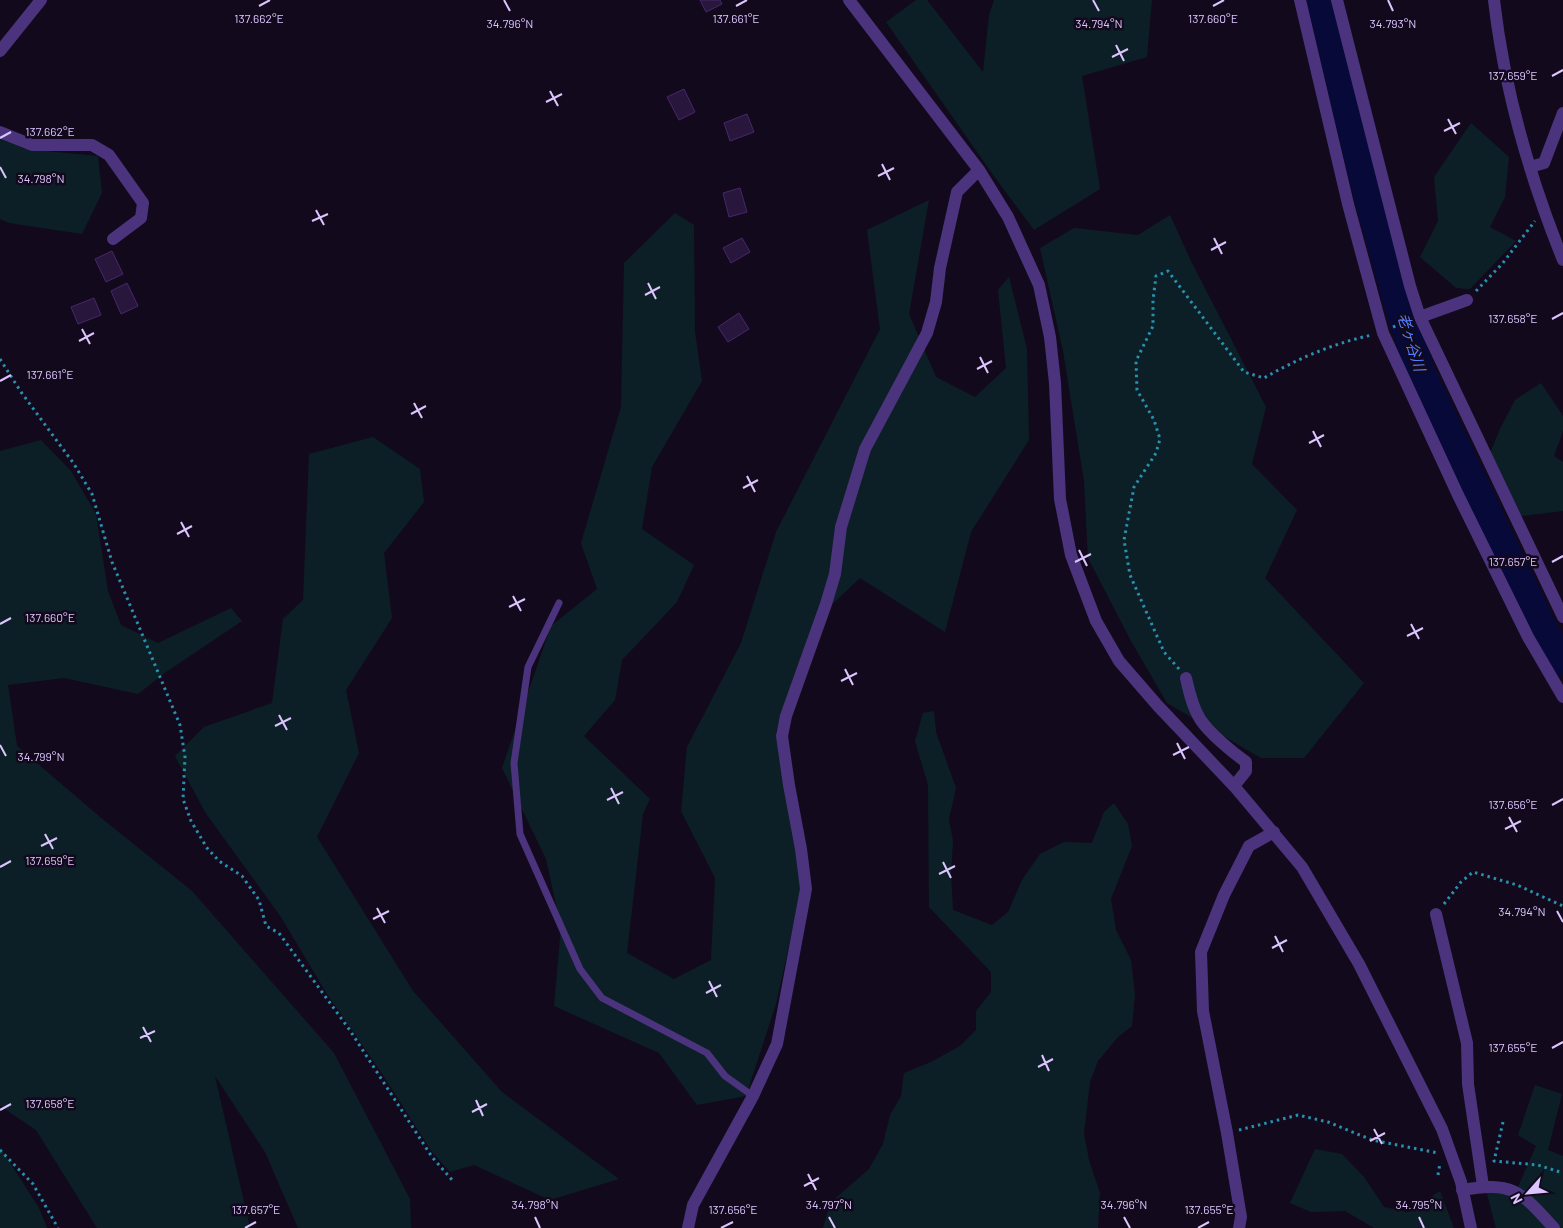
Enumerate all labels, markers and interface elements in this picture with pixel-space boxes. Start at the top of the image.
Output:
text: 137.662°E [234,11,284,25]
text: 137.661°E [712,11,760,25]
text: 137.660°E [1188,11,1238,25]
text: 34.796°N [487,16,533,30]
text: 34.794°N [1075,16,1123,30]
text: 34.793°N [1370,16,1416,30]
text: 137.659°E [1488,68,1538,82]
text: 137.662°E [25,124,75,138]
text: 34.798°N [18,171,65,185]
water label: 老ヶ谷川 [1395,311,1430,375]
text: 137.658°E [1488,311,1538,325]
text: 137.661°E [26,367,74,381]
text: 137.657°E [1489,554,1537,568]
text: 137.660°E [25,610,75,624]
text: 34.799°N [18,749,65,763]
text: 137.656°E [1488,797,1538,811]
text: 137.659°E [25,853,75,867]
text: 34.794°N [1498,904,1546,918]
text: 137.655°E [1488,1040,1538,1054]
text: 137.658°E [25,1096,75,1110]
north arrow [1503,1168,1553,1218]
text: N [1506,1191,1526,1207]
text: 34.798°N [512,1197,559,1211]
text: 34.797°N [806,1197,852,1211]
text: 34.796°N [1101,1197,1147,1211]
text: 34.795°N [1396,1197,1442,1211]
text: 137.657°E [232,1202,280,1216]
text: 137.656°E [708,1202,758,1216]
text: 137.655°E [1184,1202,1234,1216]

